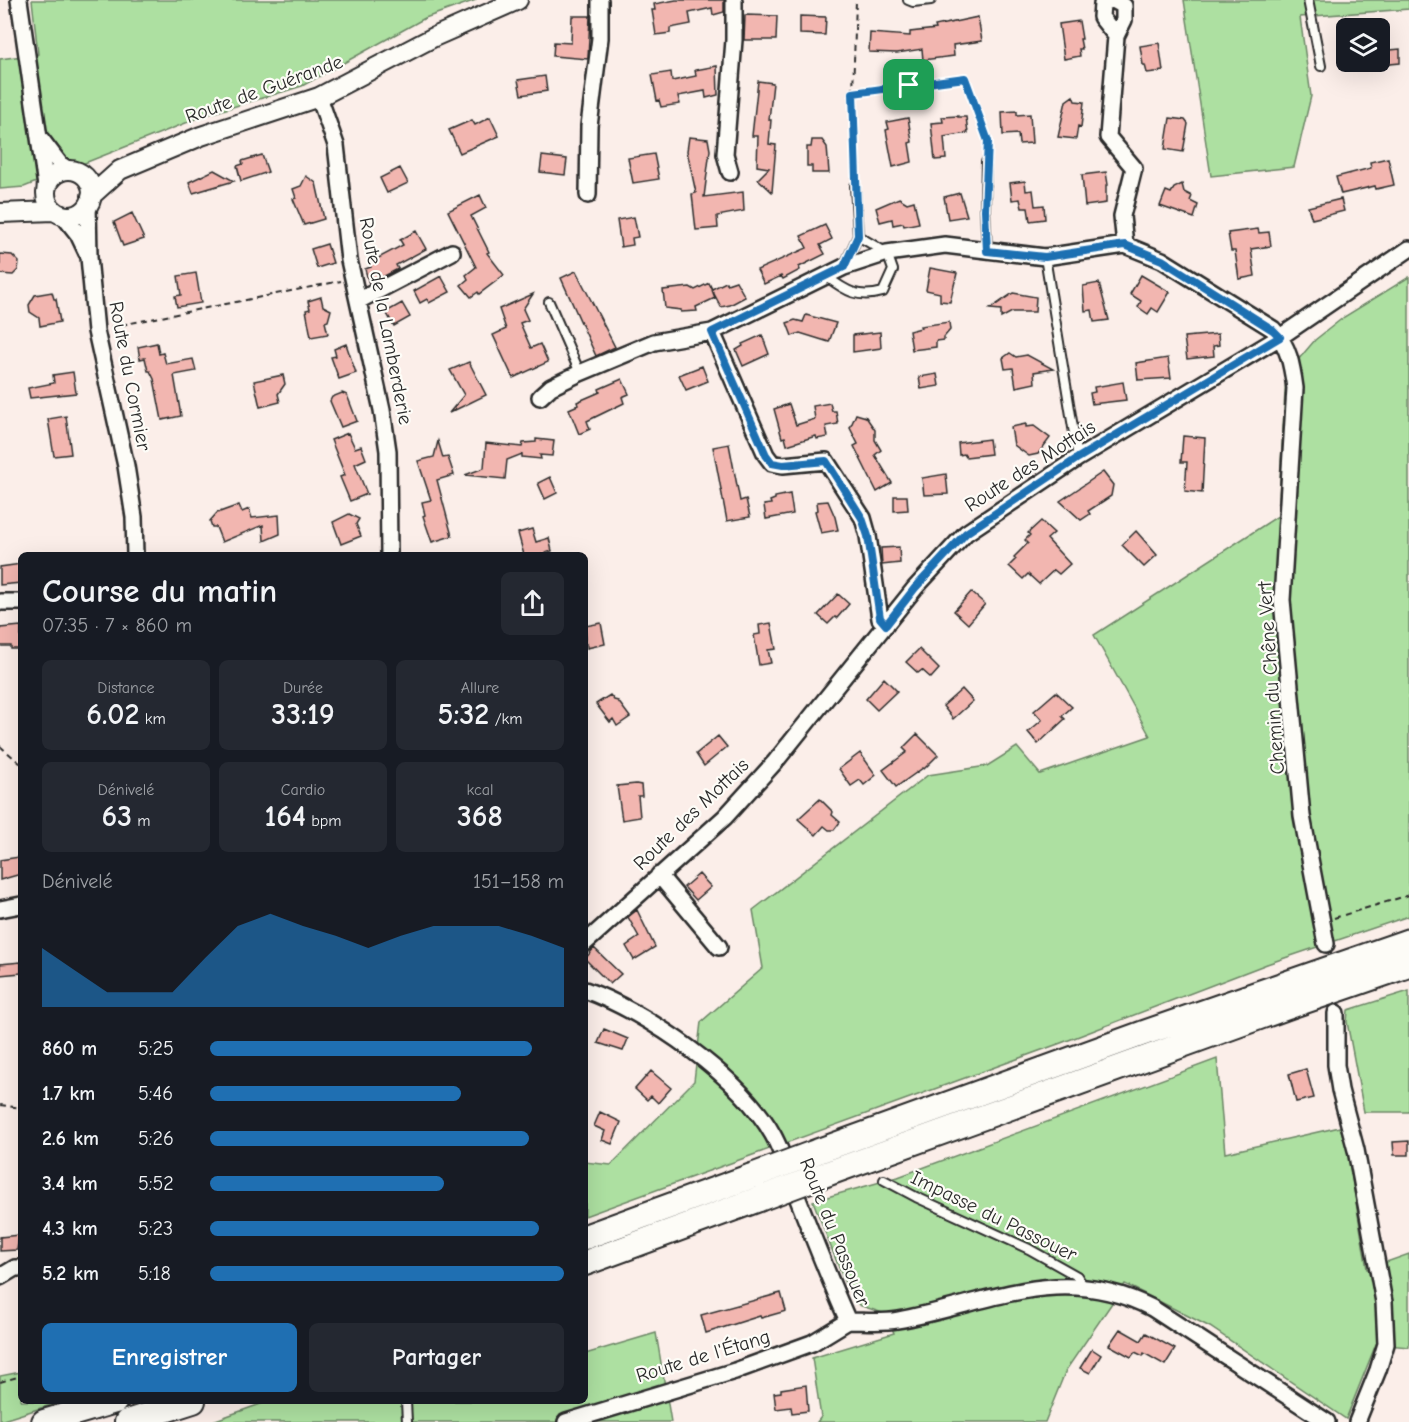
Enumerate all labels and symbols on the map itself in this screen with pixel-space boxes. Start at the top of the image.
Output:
street label: Route de Guérande [182,50,346,128]
pin [883,59,934,110]
street label: Route de la Lamberderie [355,215,417,427]
street label: Route du Cormier [104,299,156,453]
street label: Route des Mottais [960,415,1100,517]
street label: Chemin du Chêne Vert [1253,580,1289,775]
street label: Route des Mottais [629,753,753,875]
street label: Route du Passouer [795,1155,875,1310]
street label: Impasse du Passouer [907,1166,1081,1266]
street label: Route de l'Étang [633,1325,773,1387]

